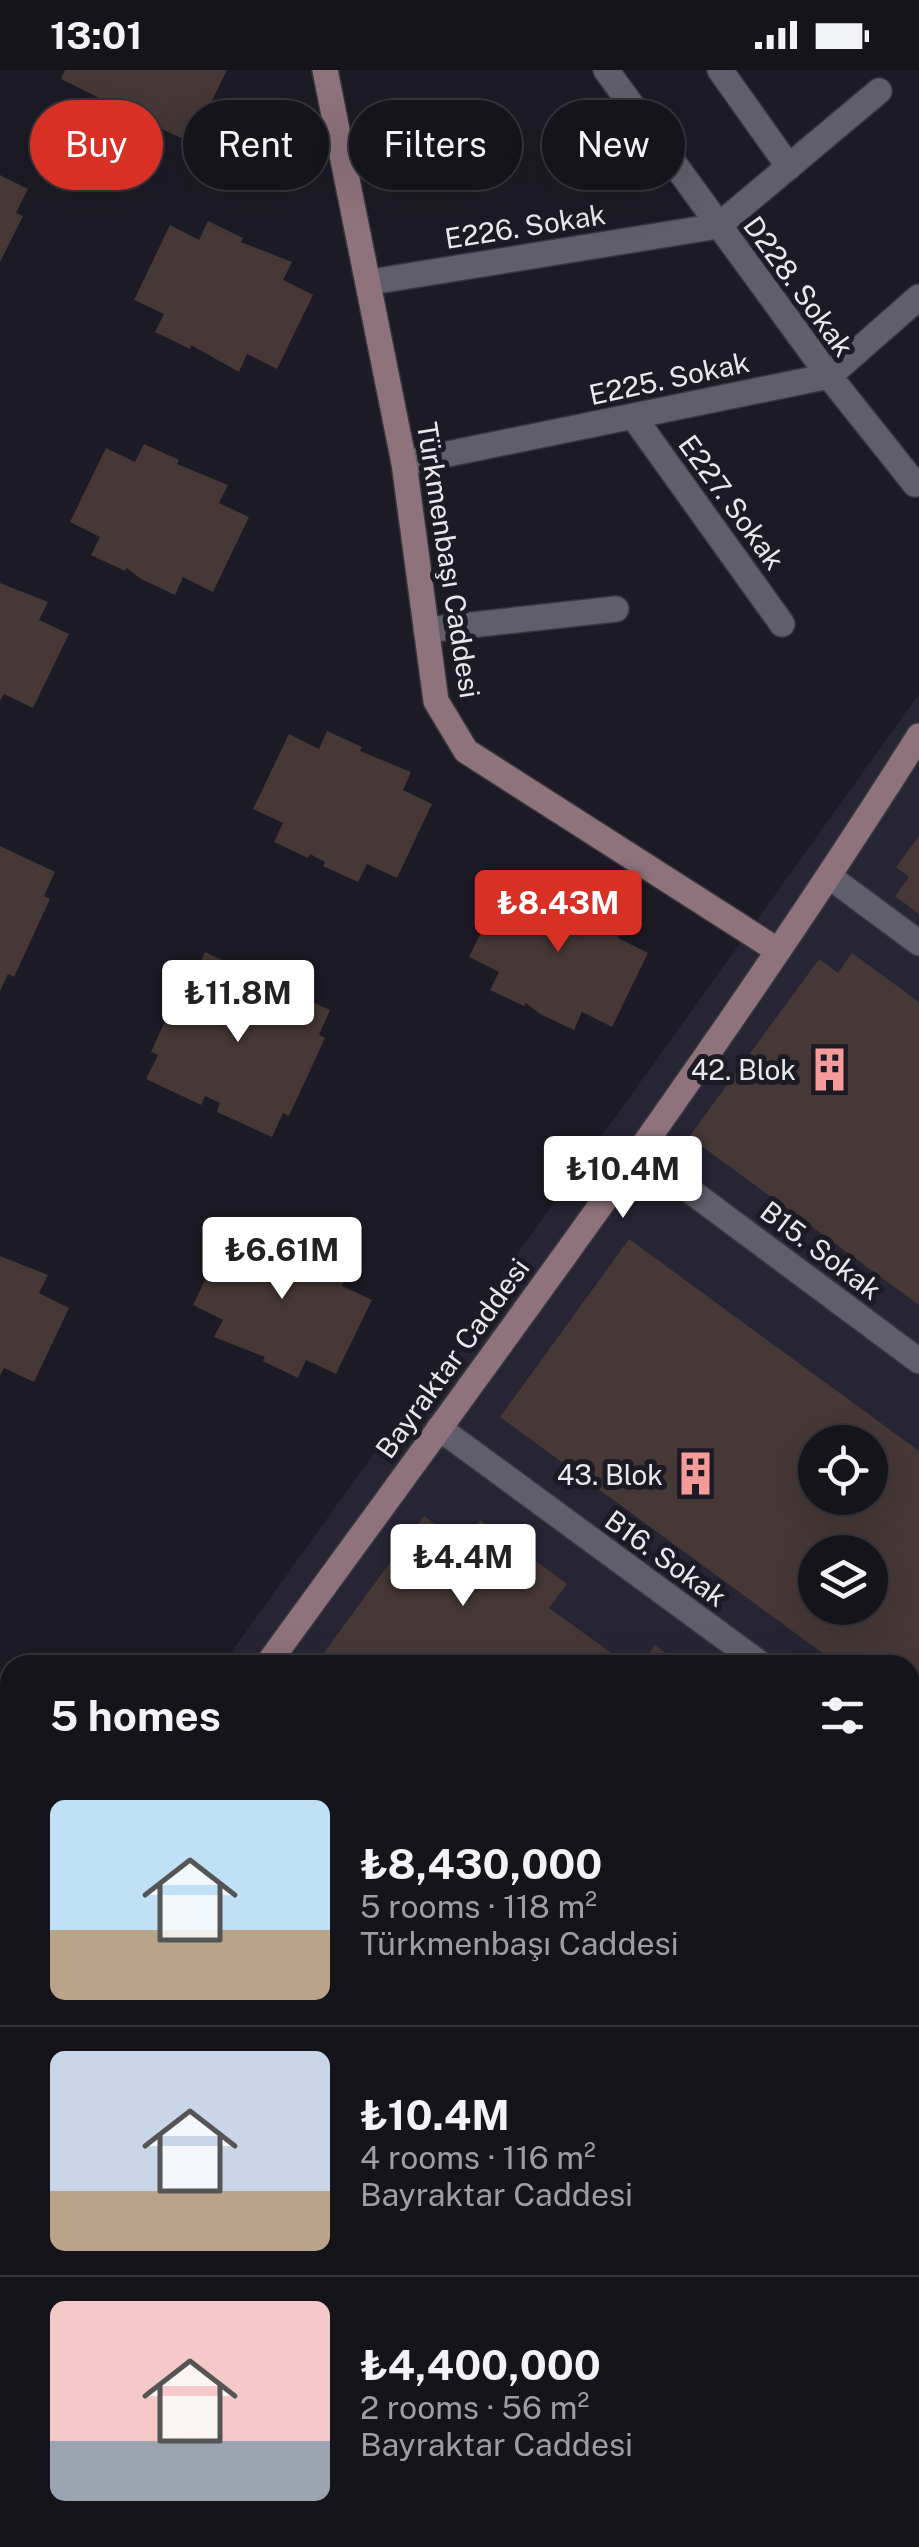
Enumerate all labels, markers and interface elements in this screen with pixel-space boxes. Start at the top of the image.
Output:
text: 13:01 [50,13,143,58]
chip: Buy [30,100,163,190]
chip: Rent [183,100,329,190]
chip: Filters [349,100,522,190]
chip: New [542,100,685,190]
street label: E226. Sokak [442,197,608,255]
street label: D228. Sokak [737,210,861,362]
street label: E225. Sokak [586,345,752,411]
street label: Türkmenbaşı Caddesi [411,420,487,700]
street label: E227. Sokak [672,428,792,576]
pin: ₺8.43M [477,870,639,955]
text: ₺8.43M [497,884,619,921]
pin: ₺11.8M [157,960,319,1045]
text: ₺11.8M [184,974,292,1011]
building icon: 42. Blok [805,1045,853,1093]
place label: 42. Blok [691,1053,796,1086]
pin: ₺10.4M [542,1136,704,1221]
text: ₺10.4M [566,1150,680,1187]
street label: B15. Sokak [754,1194,888,1306]
pin: ₺6.61M [201,1217,363,1302]
text: ₺6.61M [225,1231,339,1268]
street label: Bayraktar Caddesi [368,1252,536,1464]
map controls [798,1425,888,1625]
button: locate [798,1425,888,1515]
building icon: 43. Blok [672,1450,720,1498]
place label: 43. Blok [557,1458,663,1491]
street label: B16. Sokak [599,1503,733,1613]
pin: ₺4.4M [393,1524,533,1609]
button: layers [798,1535,888,1625]
text: ₺4.4M [413,1538,513,1575]
icon: filters [815,1688,870,1743]
text: 5 homes [50,1691,221,1740]
text: ₺8,430,000 [360,1839,602,1888]
icon: home [130,1840,250,1960]
text: 5 rooms · 118 m² [360,1888,597,1925]
text: Türkmenbaşı Caddesi [360,1925,679,1962]
text: ₺10.4M [360,2090,510,2139]
icon: home [130,2091,250,2211]
text: 4 rooms · 116 m² [360,2139,596,2176]
text: Bayraktar Caddesi [360,2176,633,2213]
text: ₺4,400,000 [360,2340,601,2389]
icon: home [130,2341,250,2461]
text: 2 rooms · 56 m² [360,2389,589,2426]
text: Bayraktar Caddesi [360,2426,633,2463]

